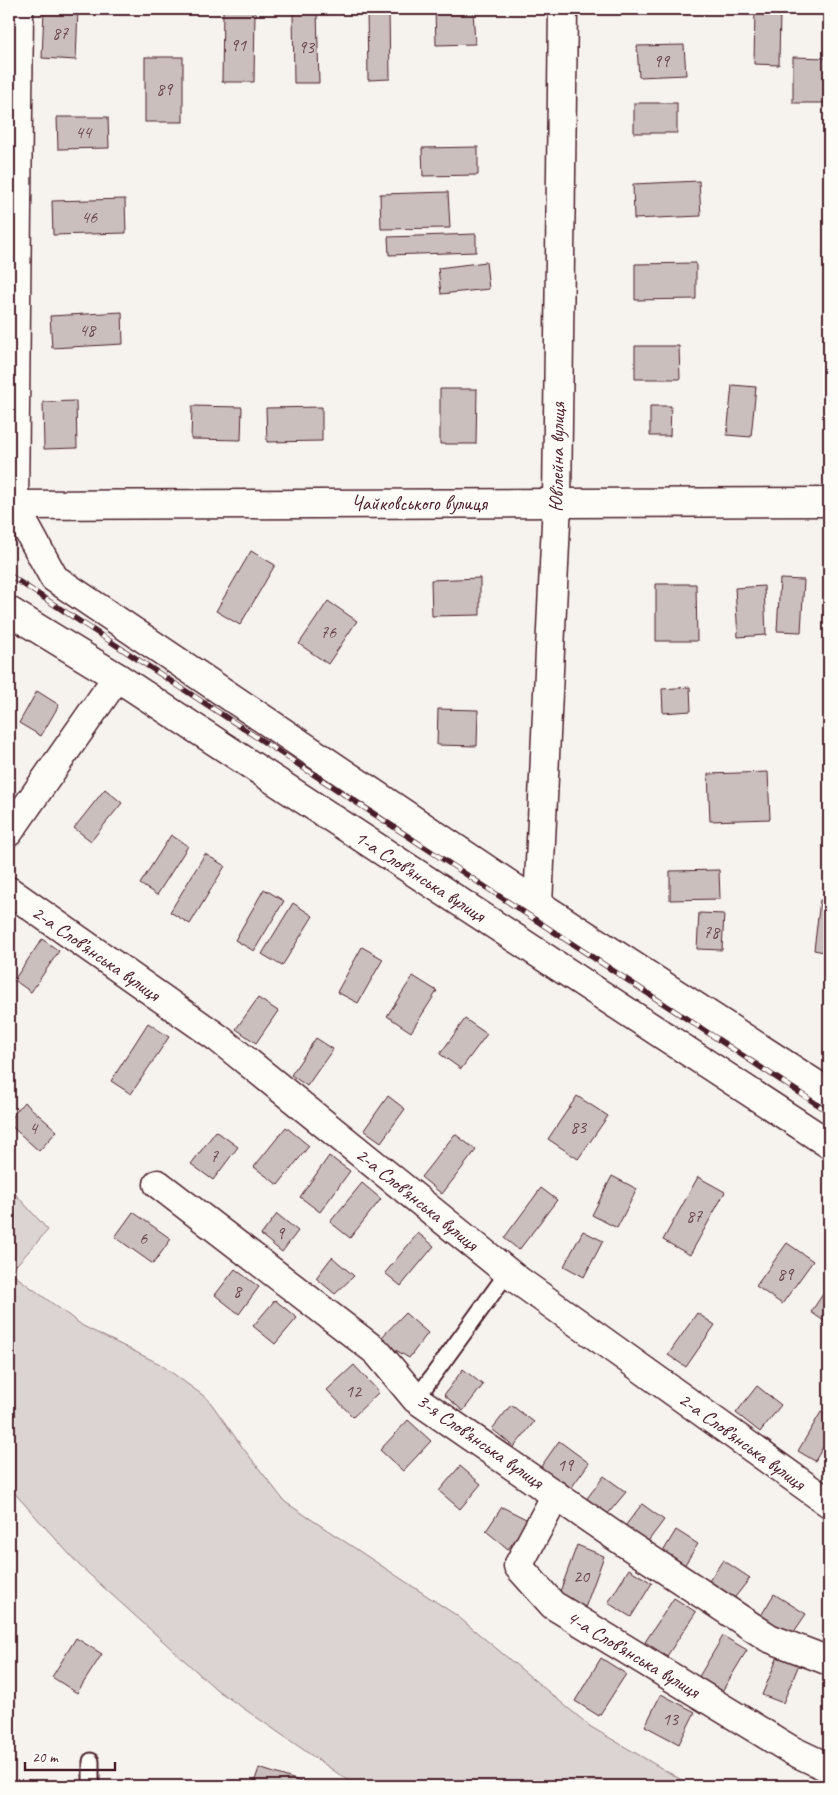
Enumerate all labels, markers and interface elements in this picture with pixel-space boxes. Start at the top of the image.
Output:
house number: 87 [52,22,69,44]
house number: 91 [230,34,247,56]
house number: 93 [298,36,316,58]
house number: 99 [653,50,671,72]
house number: 89 [156,78,174,100]
house number: 44 [75,121,93,143]
house number: 46 [81,206,98,228]
house number: 48 [79,319,97,341]
street label: Ювілейна вулиця [544,401,570,512]
street label: Чайковського вулиця [351,491,489,516]
house number: 76 [320,621,337,643]
street label: 1-а Слов’янська вулиця [350,824,491,928]
street label: 2-а Слов’янська вулиця [27,900,166,1007]
house number: 78 [703,921,721,943]
house number: 83 [570,1116,588,1138]
house number: 4 [29,1117,39,1139]
street label: 2-а Слов’янська вулиця [351,1142,485,1257]
house number: 7 [210,1145,219,1167]
house number: 87 [686,1205,703,1227]
house number: 9 [276,1222,286,1244]
house number: 6 [139,1227,148,1249]
house number: 89 [777,1263,795,1285]
house number: 8 [233,1280,243,1302]
house number: 12 [345,1380,363,1402]
street label: 2-а Слов’янська вулиця [674,1387,812,1496]
street label: 3-я Слов’янська вулиця [412,1388,550,1495]
house number: 19 [557,1454,575,1476]
house number: 20 [573,1565,591,1587]
street label: 4-а Слов’янська вулиця [562,1604,706,1704]
house number: 13 [662,1708,680,1730]
scale bar [25,1740,115,1772]
text: 20 m [32,1748,59,1767]

